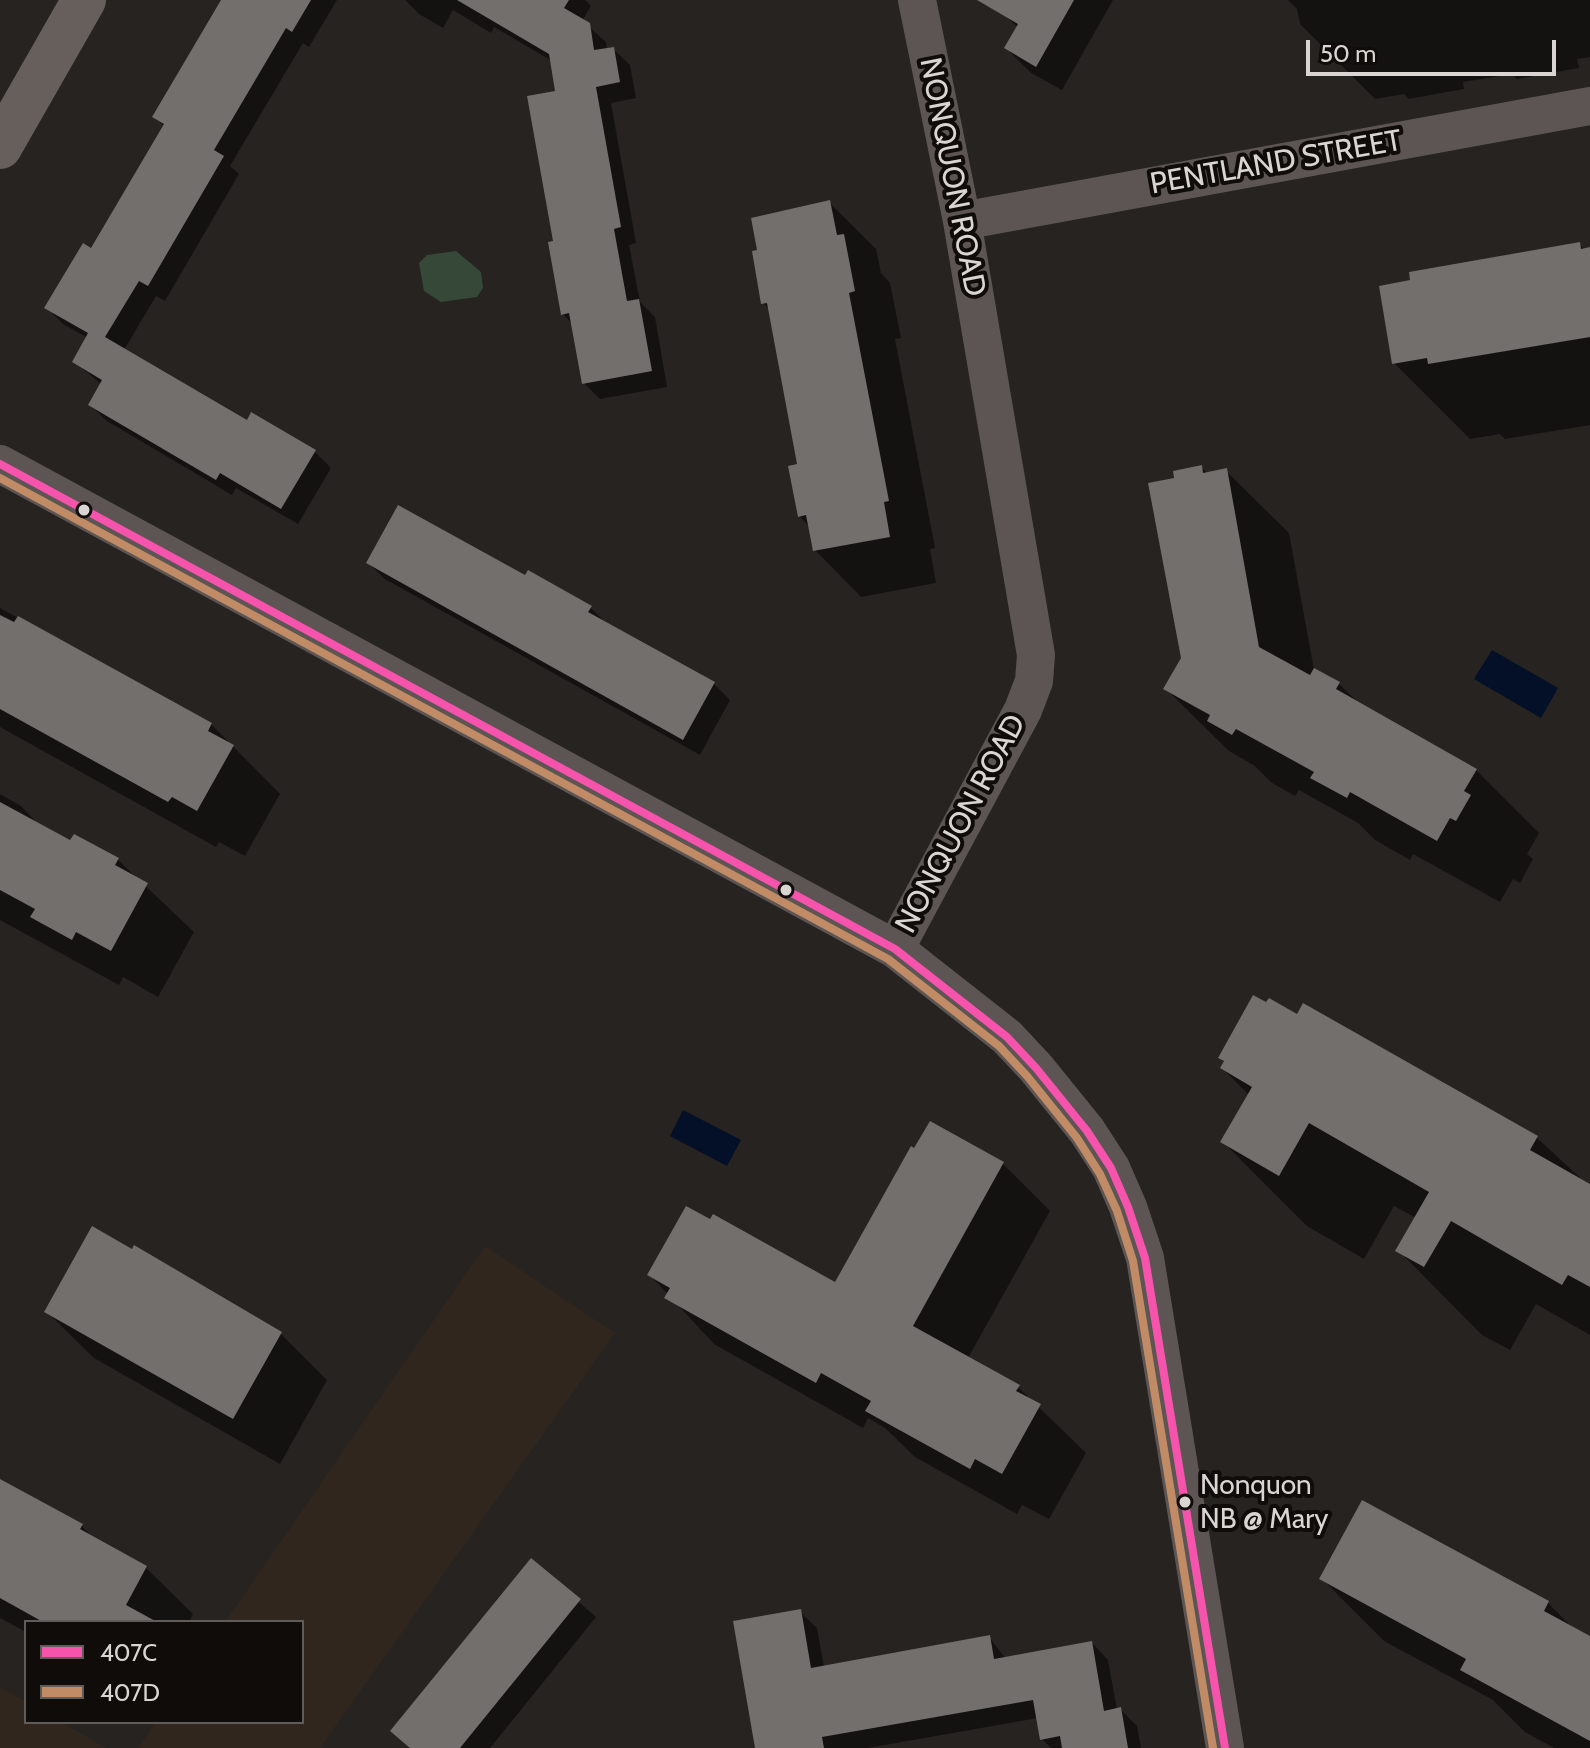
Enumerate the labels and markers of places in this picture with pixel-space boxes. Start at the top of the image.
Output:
unlabelled marker [76,502,92,518]
unlabelled marker [778,882,794,898]
place label: Nonquon NB @ Mary [1200,1469,1328,1535]
marker: Nonquon NB @ Mary [1177,1494,1193,1510]

